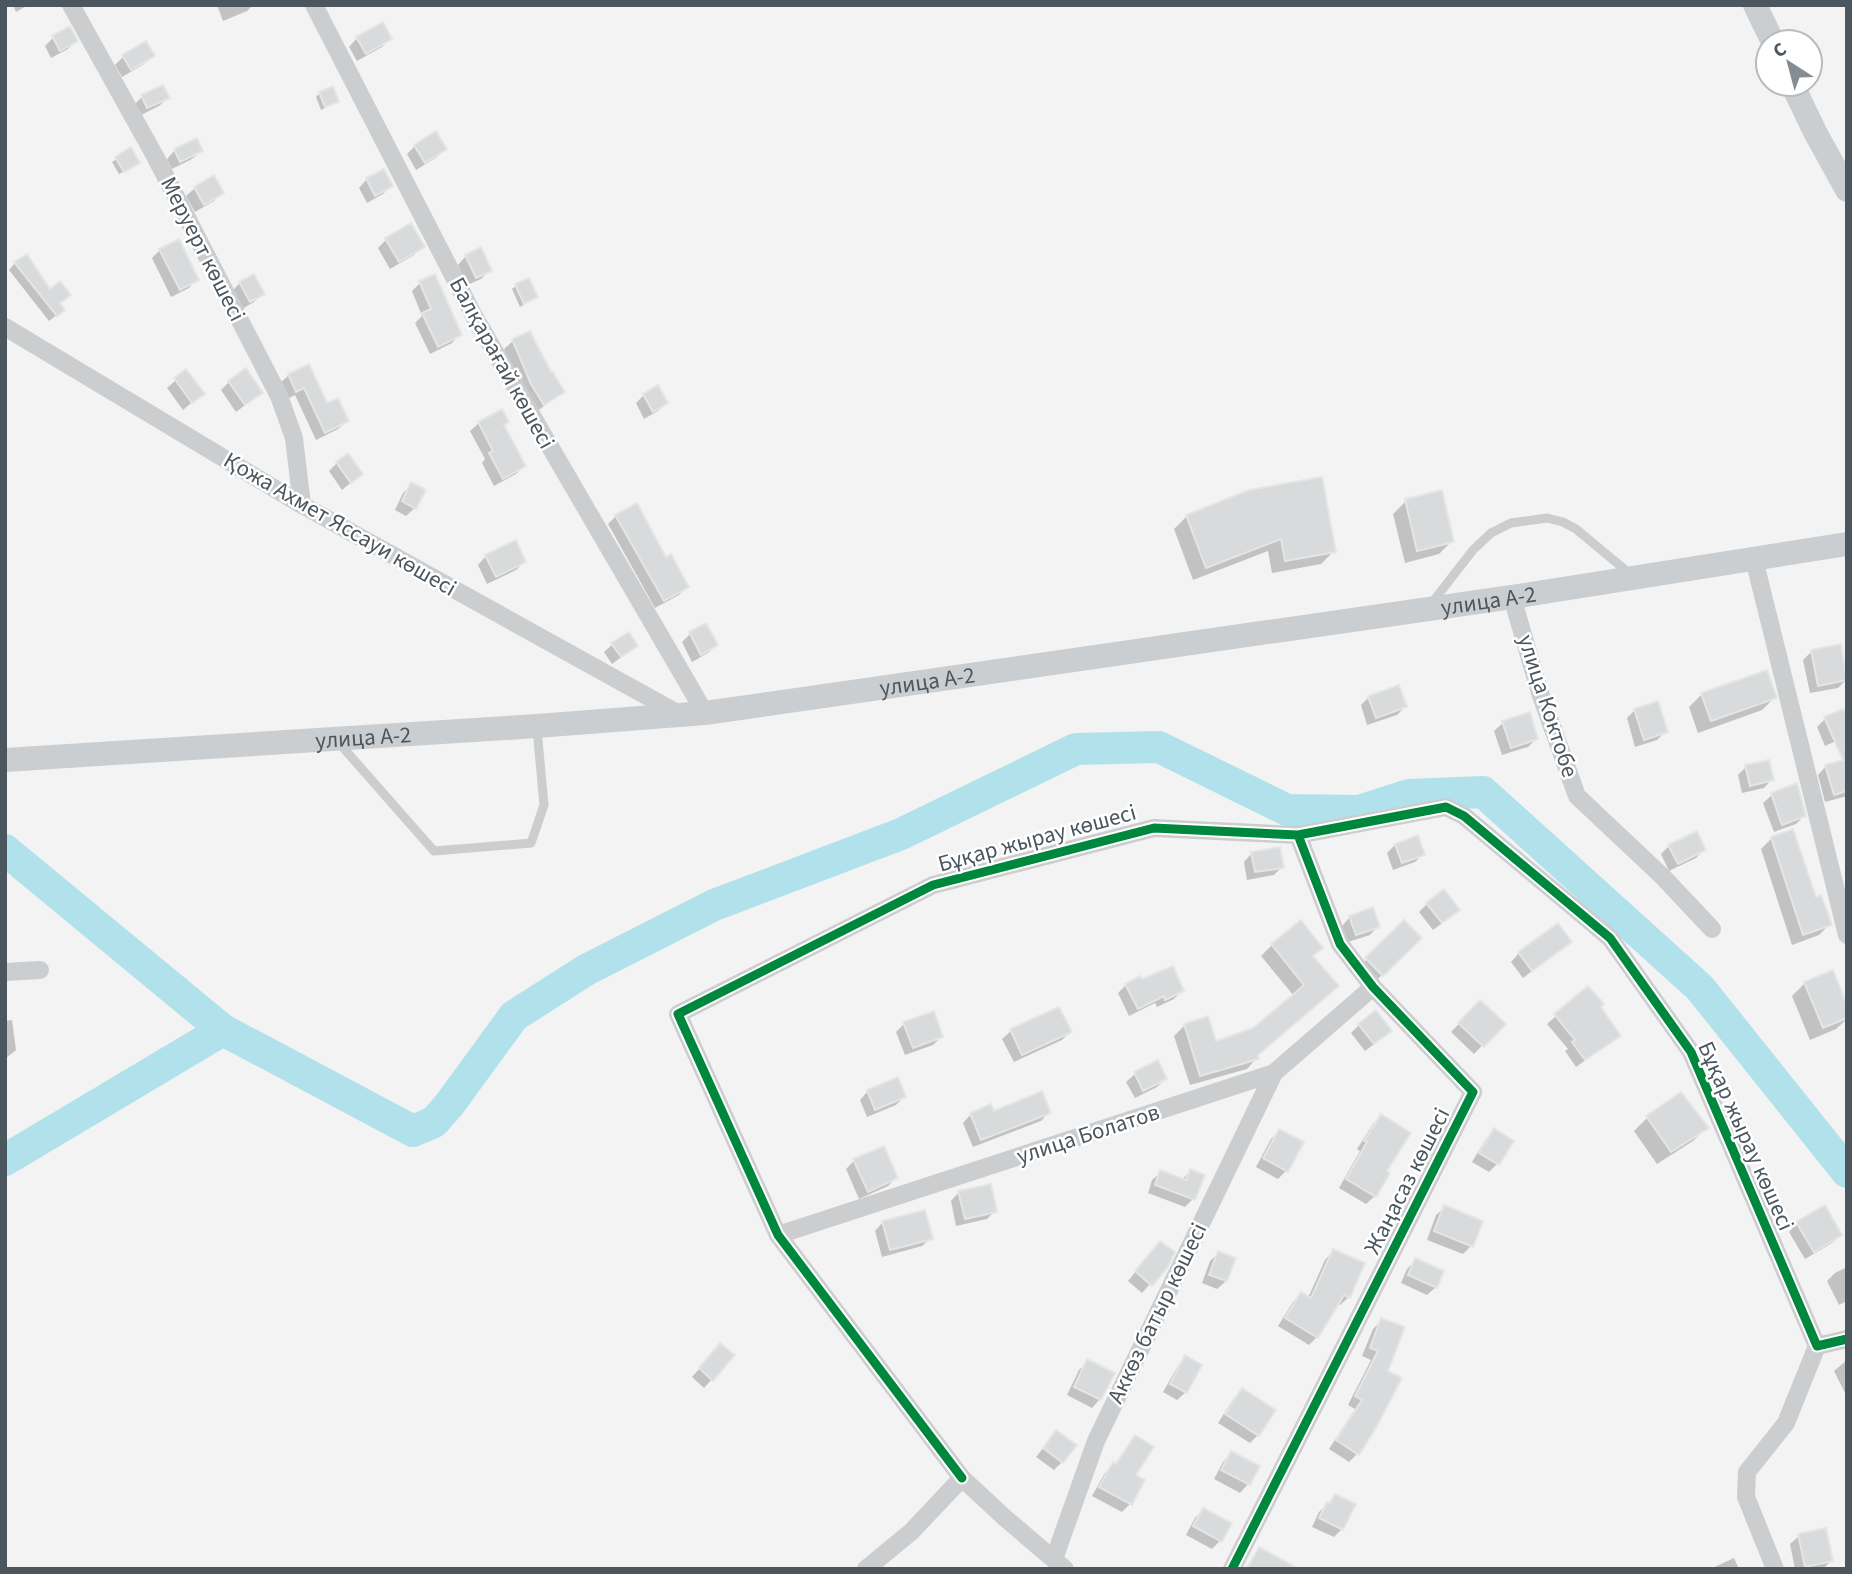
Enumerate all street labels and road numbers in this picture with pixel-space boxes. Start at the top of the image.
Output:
street label: Меруерт көшесі [152,171,254,327]
street label: Балқарағай көшесі [441,271,563,455]
street label: Қожа Ахмет Яссауи көшесі [217,444,463,604]
street label: улица А-2 [1438,577,1538,624]
street label: улица Коктобе [1509,630,1587,782]
street label: улица А-2 [877,658,977,704]
street label: улица А-2 [314,718,412,757]
street label: Бұқар жырау көшесі [934,796,1140,880]
street label: Бұқар жырау көшесі [1689,1036,1803,1236]
street label: улица Болатов [1012,1095,1164,1173]
street label: Жаңасаз көшесі [1356,1102,1458,1260]
street label: Аккөз батыр көшесі [1099,1217,1215,1409]

